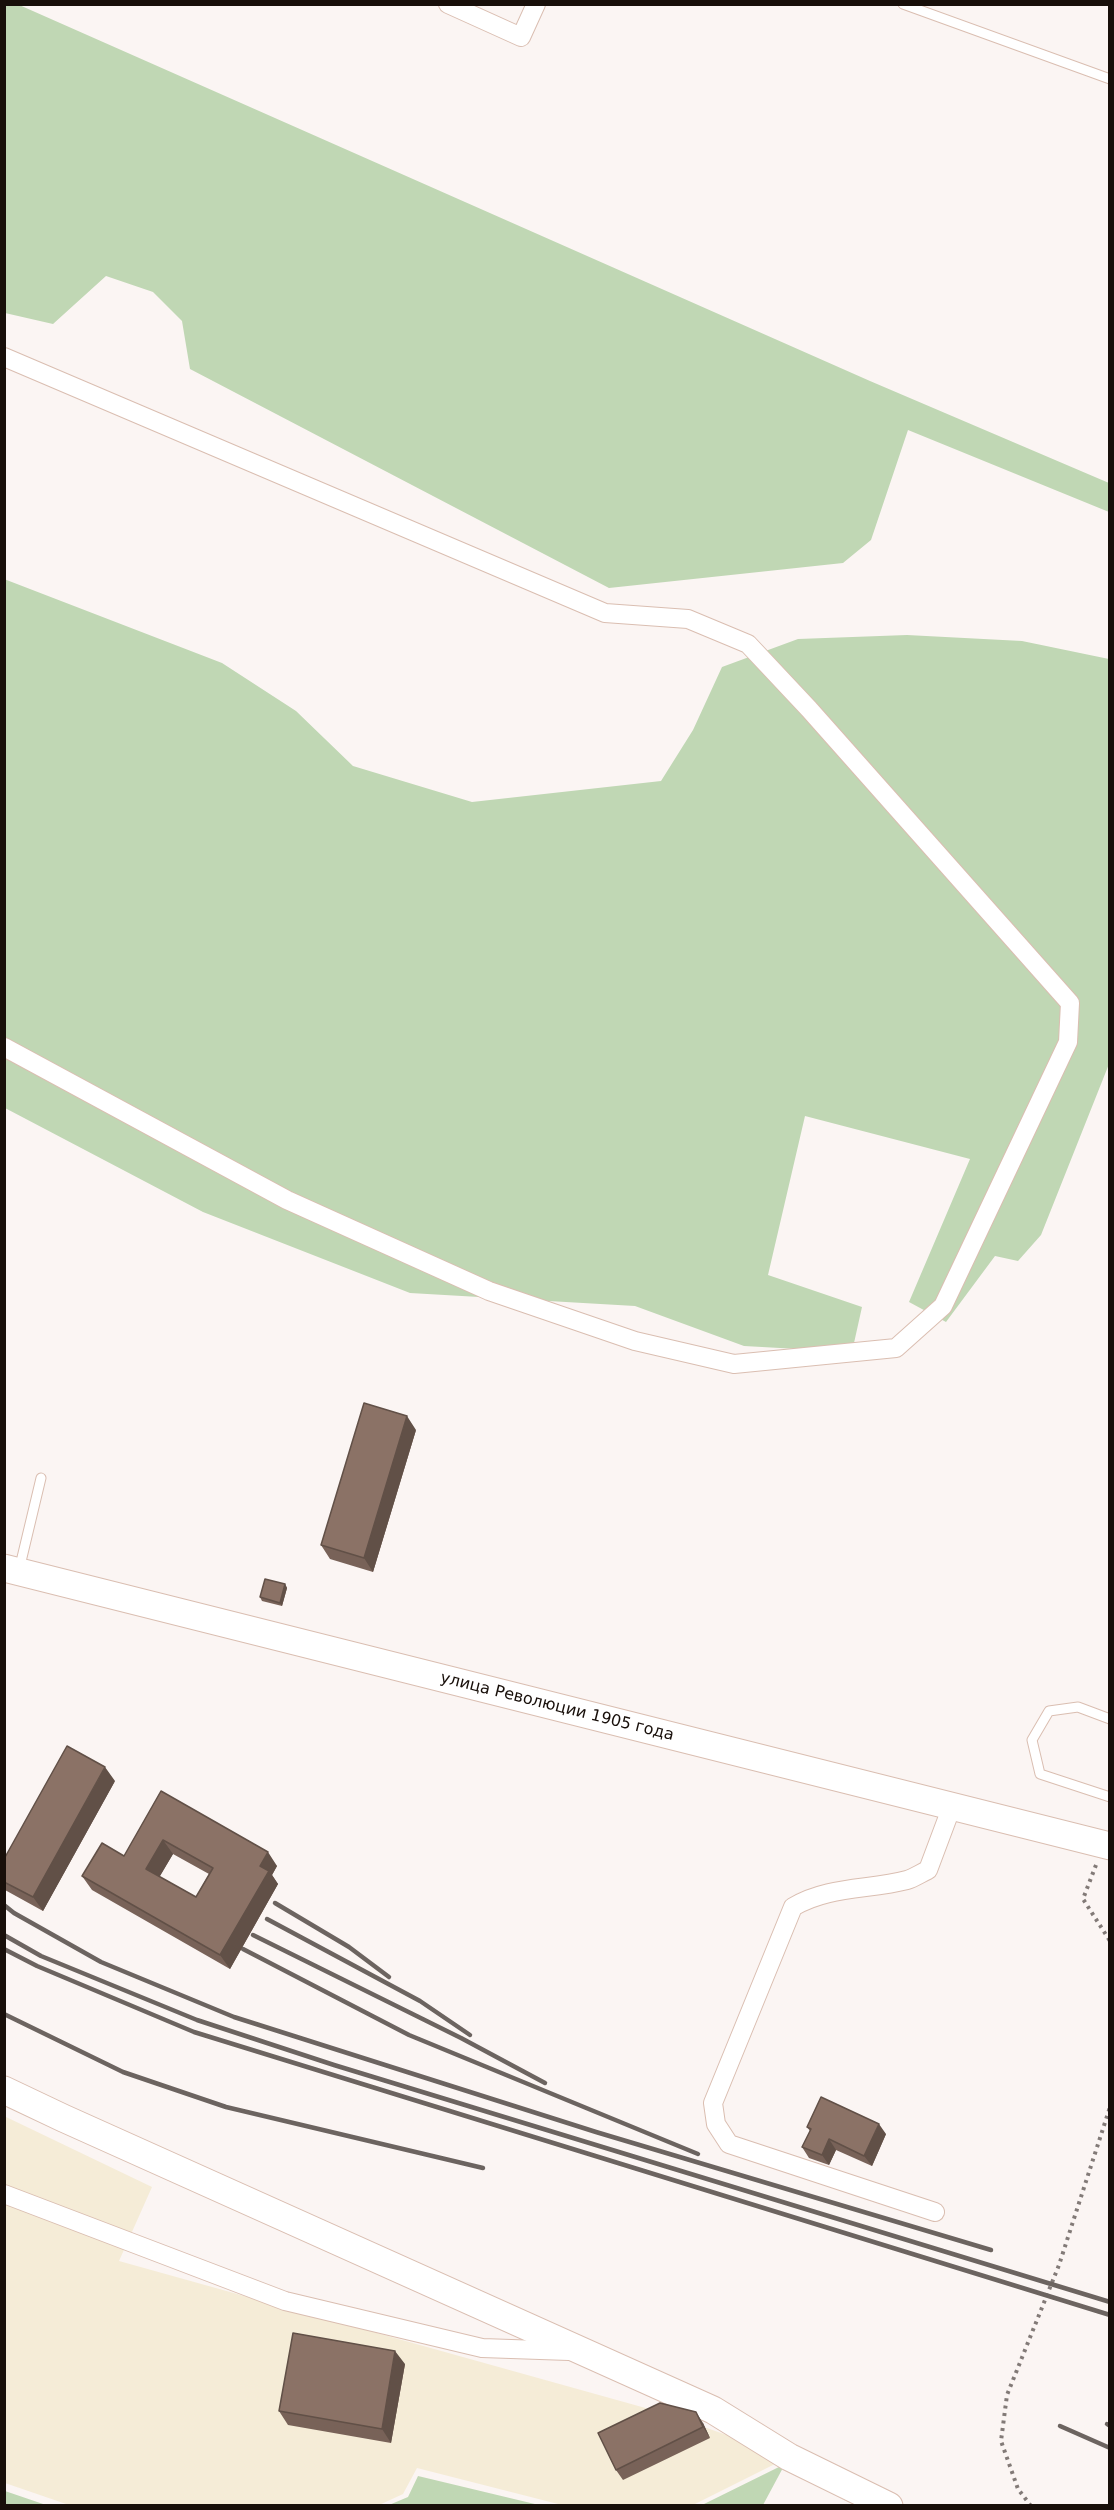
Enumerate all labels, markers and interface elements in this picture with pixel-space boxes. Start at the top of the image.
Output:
street label: улица Революции 1905 года [438,1669,676,1745]

